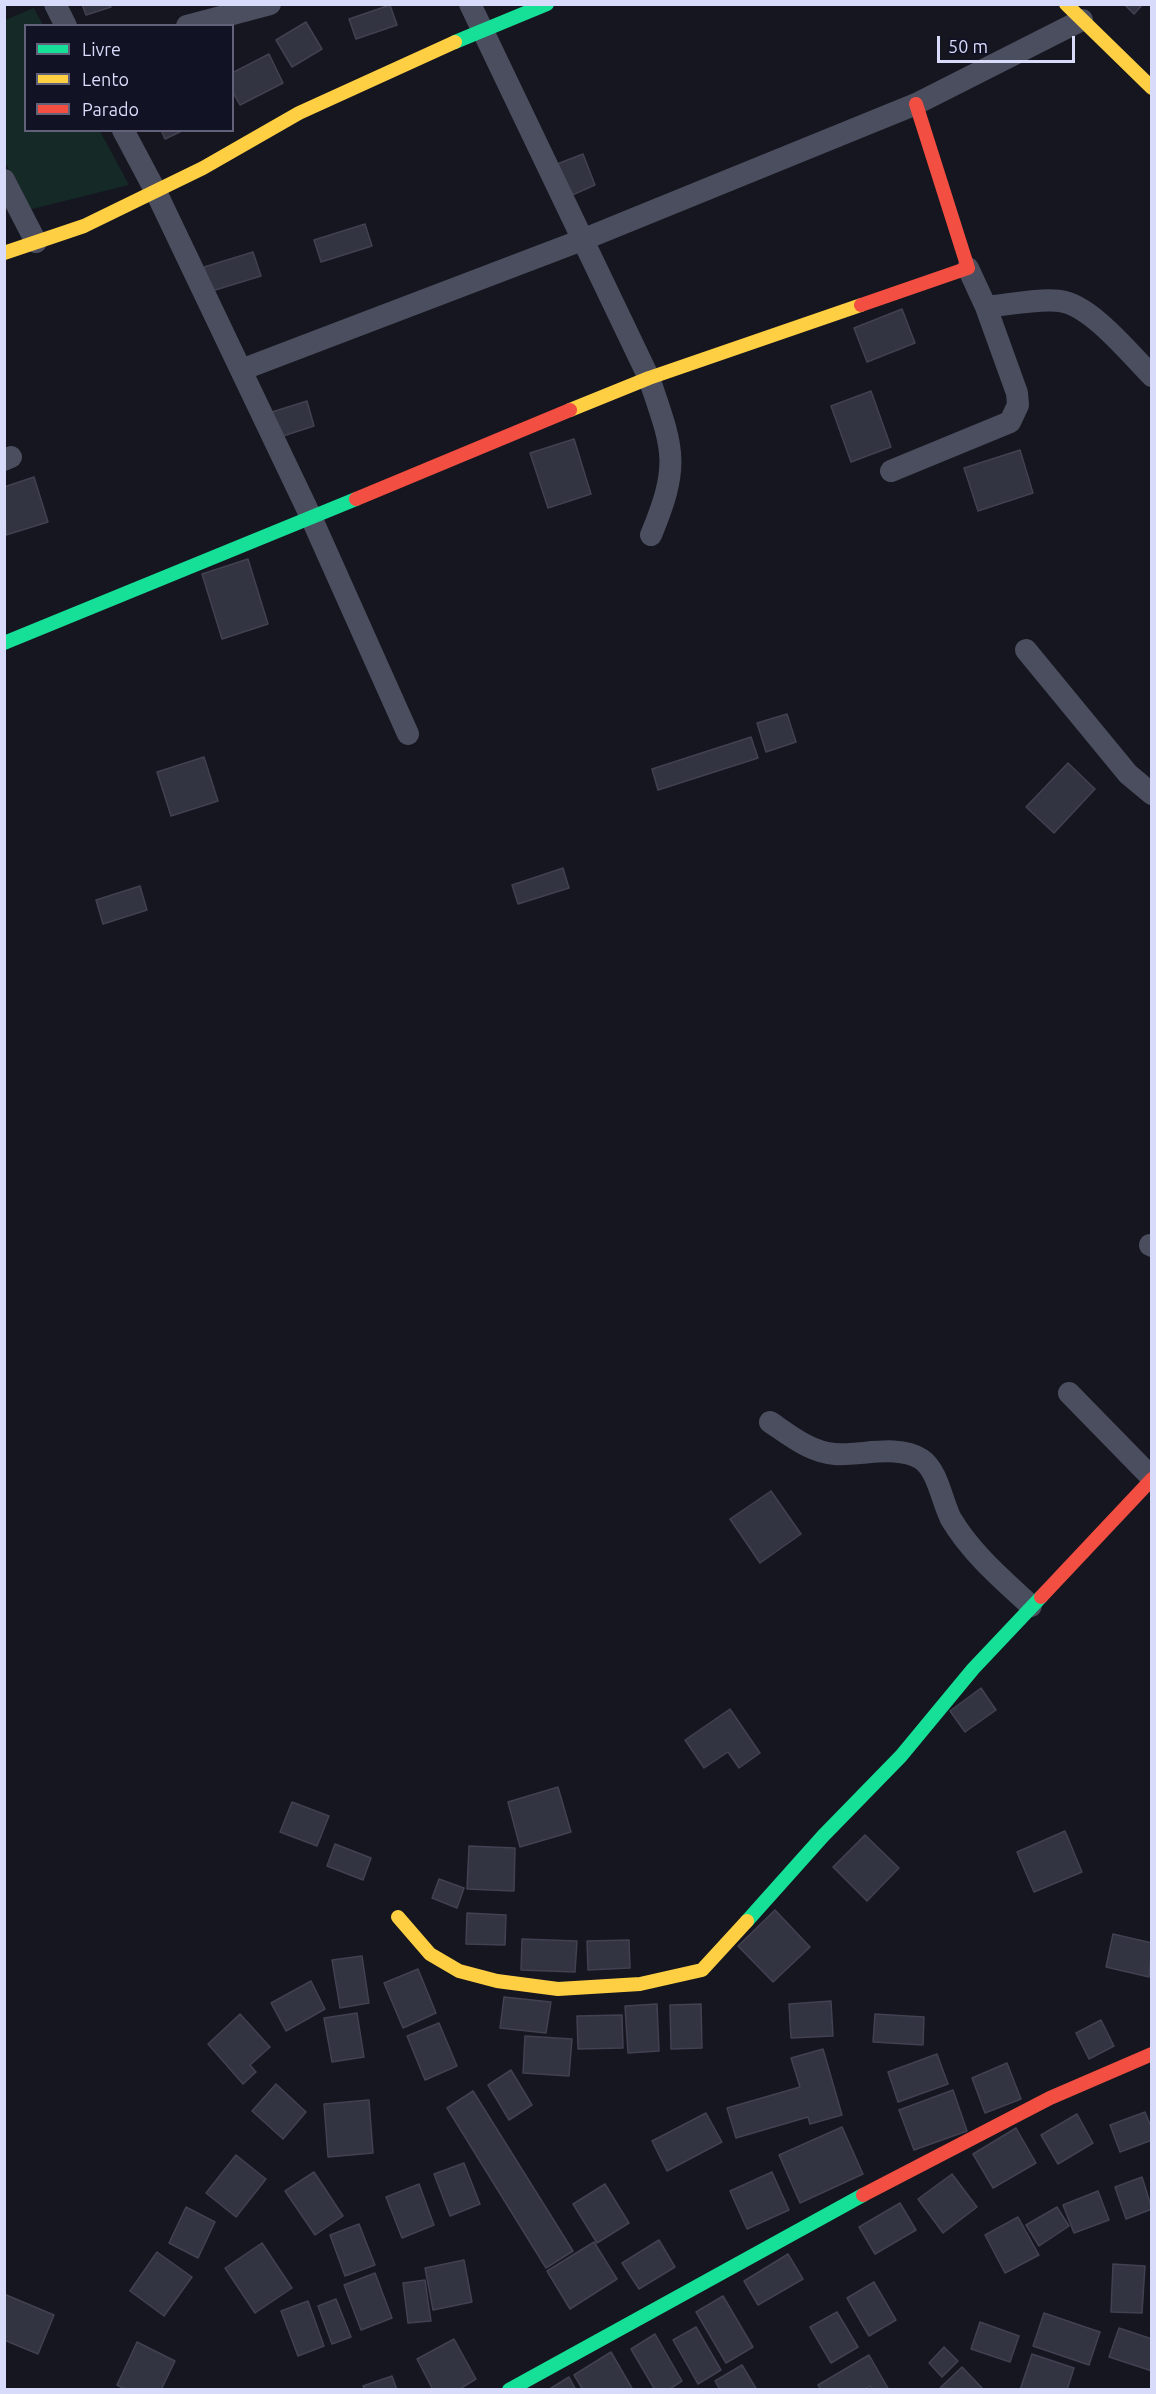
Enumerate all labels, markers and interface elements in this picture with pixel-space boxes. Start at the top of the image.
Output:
legend [24,24,234,132]
scale bar [940,24,1078,62]
text: 50 m [948,36,988,56]
text: Livre [82,39,121,59]
text: Lento [82,69,129,89]
text: Parado [82,99,139,119]

